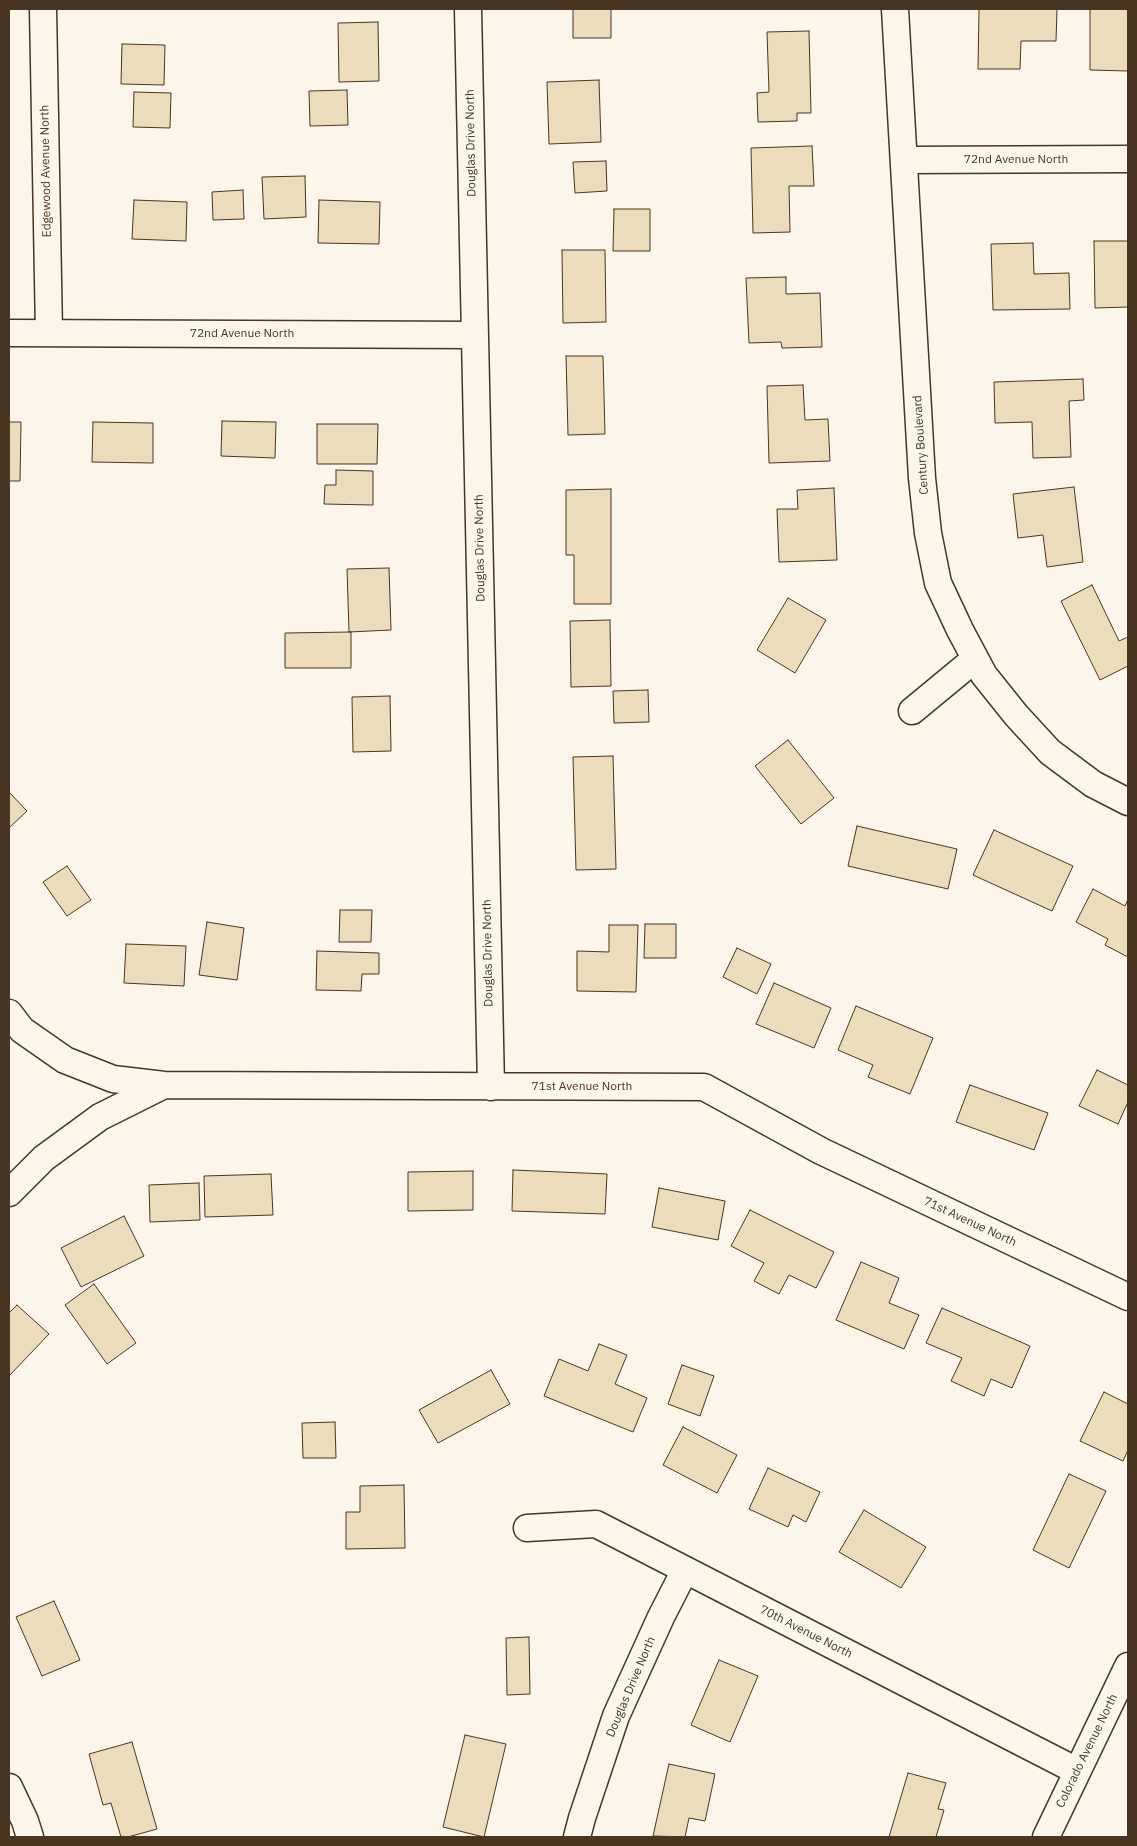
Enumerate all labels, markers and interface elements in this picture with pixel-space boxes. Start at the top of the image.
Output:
street label: Douglas Drive North [463,89,479,197]
street label: Edgewood Avenue North [38,105,54,237]
street label: 72nd Avenue North [964,153,1068,167]
street label: 72nd Avenue North [190,327,294,341]
street label: Century Boulevard [910,395,932,495]
street label: Douglas Drive North [472,494,488,602]
street label: Douglas Drive North [480,899,496,1007]
street label: 71st Avenue North [532,1080,632,1094]
street label: 71st Avenue North [921,1194,1019,1250]
street label: 70th Avenue North [757,1602,855,1662]
street label: Douglas Drive North [603,1635,659,1739]
street label: Colorado Avenue North [1053,1692,1121,1810]

